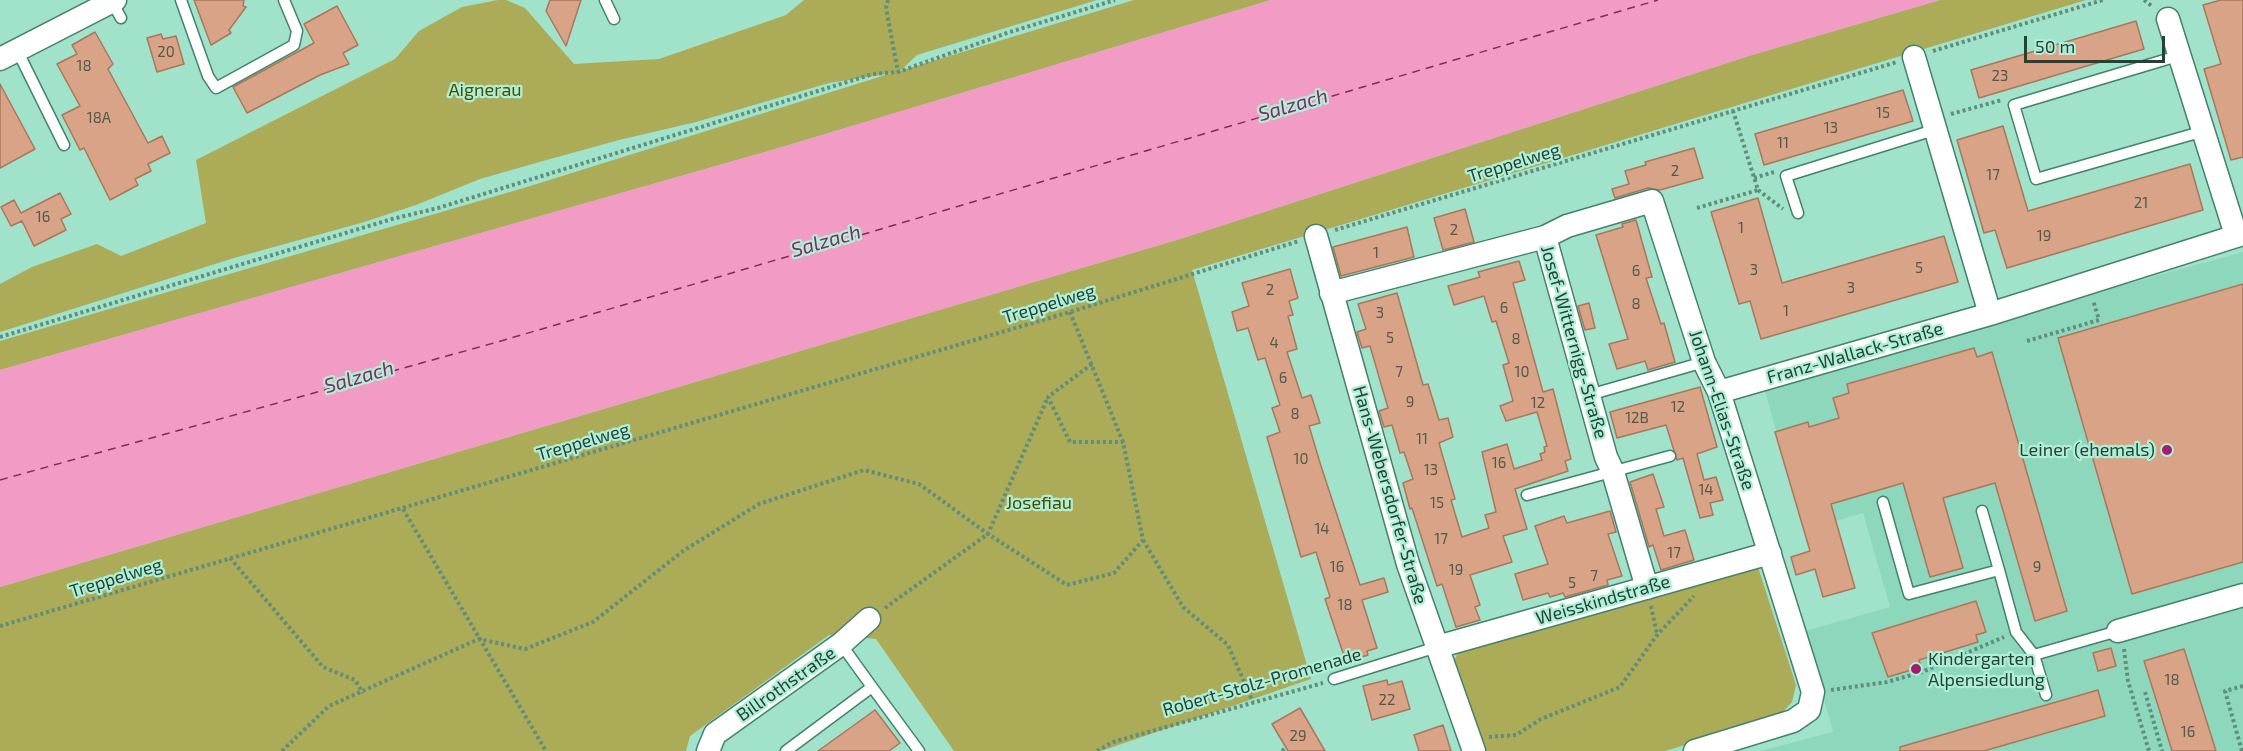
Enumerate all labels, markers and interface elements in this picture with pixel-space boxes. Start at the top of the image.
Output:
scale bar [2027,24,2168,62]
text: 50 m [2035,35,2075,57]
house number: 20 [157,43,175,61]
house number: 18 [76,57,92,75]
house number: 23 [1992,67,2008,85]
park label: Aignerau [448,79,522,101]
water label: Salzach [1255,84,1331,126]
house number: 15 [1876,104,1890,122]
house number: 18A [87,109,111,127]
house number: 13 [1824,119,1838,137]
house number: 11 [1777,134,1789,152]
street label: Treppelweg [1465,139,1563,187]
house number: 2 [1671,162,1679,180]
house number: 17 [1986,166,2000,184]
house number: 21 [2134,194,2148,212]
house number: 16 [36,208,50,226]
house number: 1 [1738,219,1744,237]
water label: Salzach [788,220,864,262]
house number: 2 [1450,221,1458,239]
house number: 19 [2037,227,2051,245]
street label: Josef-Witternigg-Straße [1536,243,1612,441]
house number: 1 [1373,244,1379,262]
house number: 5 [1915,259,1923,277]
house number: 3 [1750,261,1758,279]
house number: 6 [1632,262,1640,280]
house number: 3 [1847,279,1855,297]
street label: Treppelweg [1000,280,1098,328]
house number: 2 [1266,281,1274,299]
house number: 8 [1631,295,1641,313]
house number: 6 [1500,299,1508,317]
house number: 1 [1783,302,1789,320]
house number: 3 [1376,304,1384,322]
street label: Franz-Wallack-Straße [1764,318,1946,388]
street label: Johann-Elias-Straße [1684,327,1760,493]
house number: 5 [1386,329,1394,347]
house number: 8 [1511,330,1521,348]
house number: 4 [1269,334,1279,352]
water label: Salzach [321,356,397,398]
house number: 7 [1395,363,1403,381]
house number: 10 [1514,363,1530,381]
house number: 6 [1279,369,1287,387]
street label: Hans-Webersdorfer-Straße [1348,383,1432,607]
house number: 9 [1406,393,1414,411]
house number: 12 [1531,394,1545,412]
house number: 12 [1671,398,1685,416]
house number: 8 [1290,405,1300,423]
house number: 12B [1625,409,1649,427]
street label: Treppelweg [534,418,632,466]
house number: 11 [1416,430,1428,448]
place label: Leiner (ehemals) [2019,439,2155,461]
marker: Leiner (ehemals) [2160,443,2174,457]
house number: 10 [1293,450,1309,468]
house number: 16 [1492,454,1506,472]
house number: 13 [1424,461,1438,479]
house number: 14 [1698,481,1714,499]
park label: Josefiau [1006,492,1072,514]
house number: 15 [1430,494,1444,512]
house number: 14 [1314,520,1330,538]
house number: 17 [1434,530,1448,548]
house number: 17 [1667,544,1681,562]
street label: Treppelweg [67,554,165,602]
house number: 16 [1330,558,1344,576]
house number: 9 [2033,558,2041,576]
house number: 19 [1449,561,1463,579]
house number: 7 [1590,567,1598,585]
street label: Weisskindstraße [1533,571,1673,629]
house number: 5 [1568,574,1576,592]
house number: 18 [1337,596,1353,614]
street label: Billrothstraße [732,642,840,726]
street label: Robert-Stolz-Promenade [1160,643,1364,721]
place label: Kindergarten Alpensiedlung [1928,648,2045,690]
marker: Kindergarten Alpensiedlung [1909,662,1923,676]
house number: 18 [2164,671,2180,689]
house number: 22 [1379,691,1395,709]
house number: 16 [2181,723,2195,741]
house number: 29 [1289,727,1307,745]

